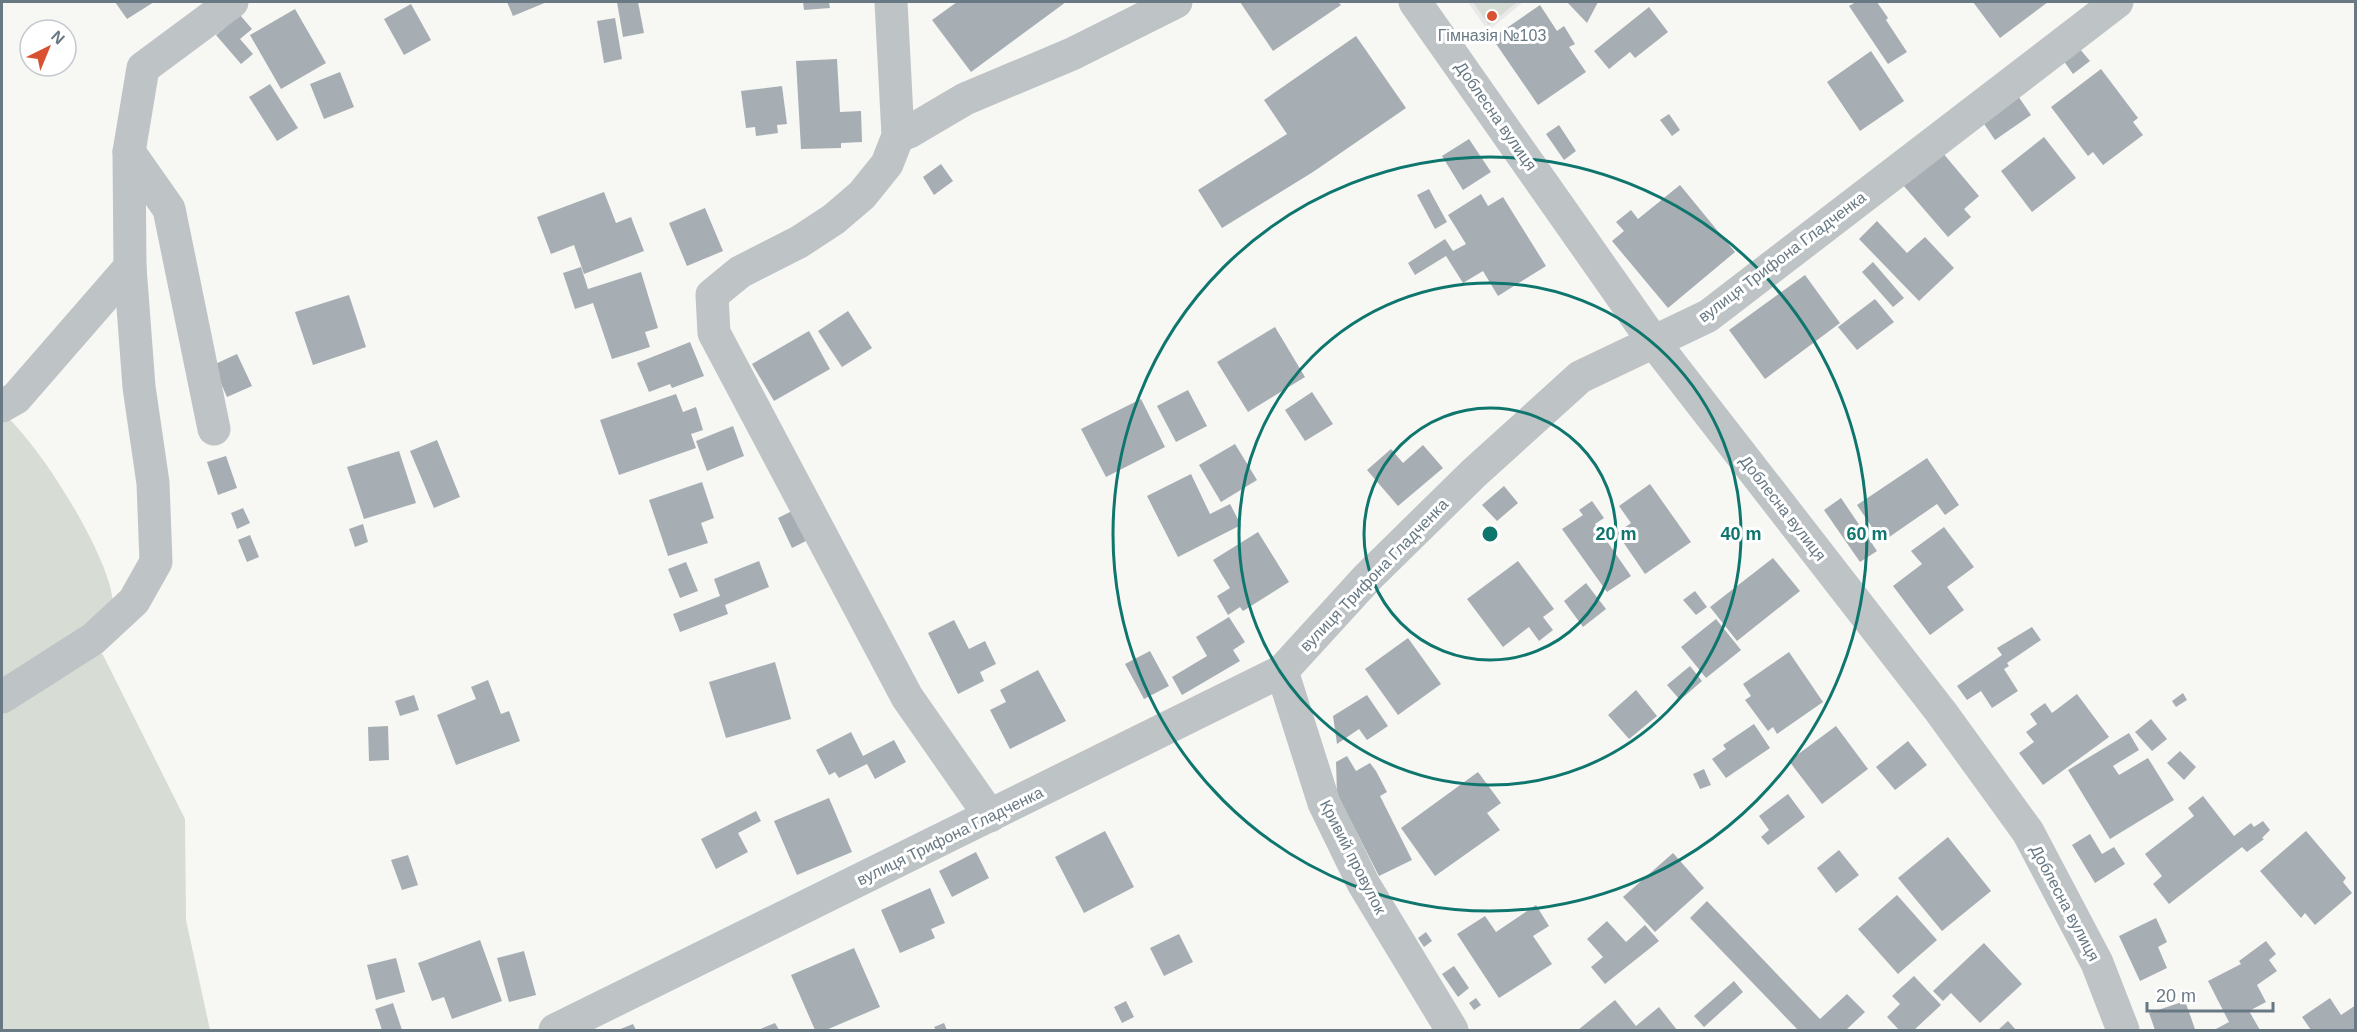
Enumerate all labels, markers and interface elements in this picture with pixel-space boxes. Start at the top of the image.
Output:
marker: Гімназія №103 [1485,9,1499,23]
north arrow [18,18,78,78]
text: N [48,27,68,48]
place label: Гімназія №103 [1438,27,1546,44]
street label: Доблесна вулиця [1452,58,1540,174]
street label: вулиця Трифона Гладченка [1695,188,1869,325]
street label: Доблесна вулиця [1737,452,1829,564]
street label: вулиця Трифона Гладченка [1297,495,1451,655]
centre of rings [1480,524,1500,544]
text: 20 m [1595,524,1637,544]
text: 40 m [1720,524,1762,544]
text: 60 m [1846,524,1888,544]
street label: вулиця Трифона Гладченка [854,783,1046,889]
street label: Кривий провулок [1317,797,1390,918]
street label: Доблесна вулиця [2027,842,2103,964]
scale bar [2147,975,2273,1013]
text: 20 m [2156,986,2196,1006]

